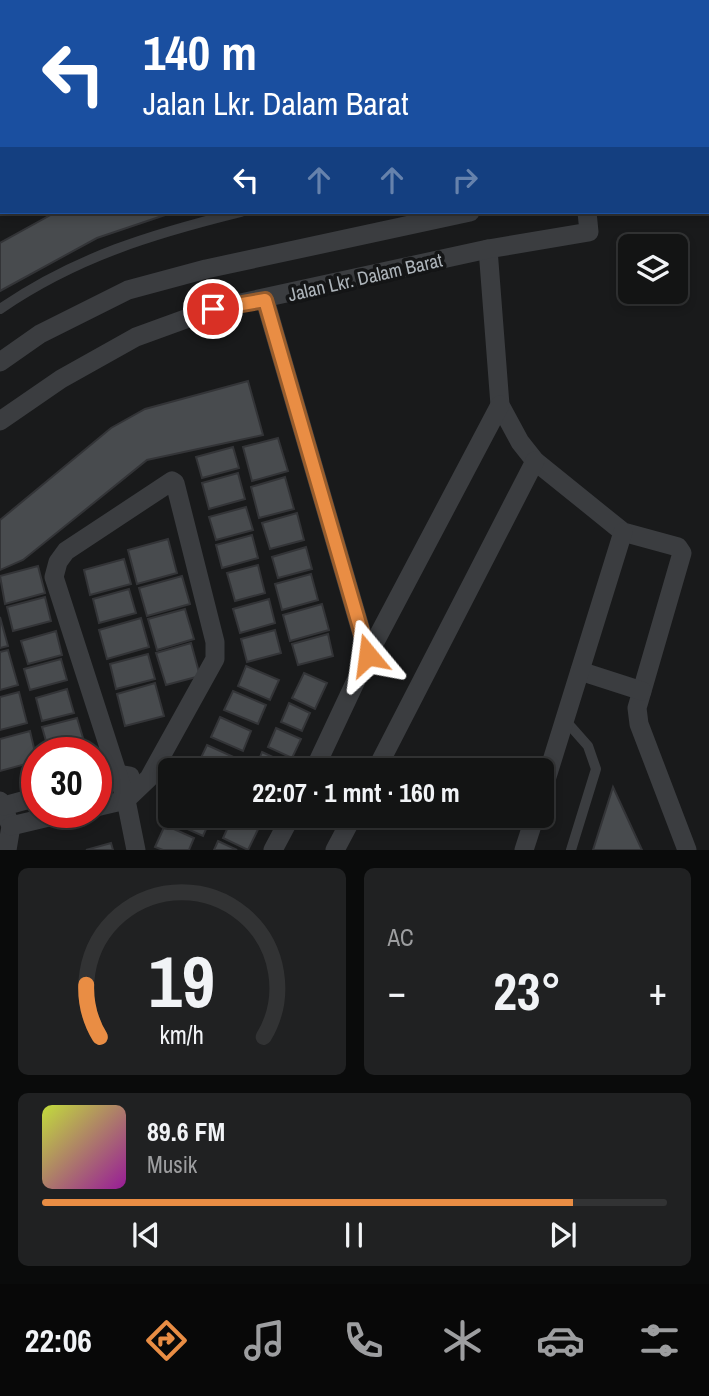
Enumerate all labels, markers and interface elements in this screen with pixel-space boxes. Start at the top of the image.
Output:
text: 140 m [143,19,257,85]
icon: left [28,28,119,119]
text: Jalan Lkr. Dalam Barat [143,82,408,125]
icon: left [227,161,265,199]
icon: ahead [300,161,338,199]
icon: ahead [373,161,411,199]
icon: right [446,161,484,199]
map controls [618,234,688,304]
button: layers [618,234,688,304]
street label: Jalan Lkr. Dalam Barat [285,246,445,307]
pin [183,279,243,339]
icon: arrive [194,290,232,328]
position arrow [331,618,405,692]
speed limit sign: 30 [21,737,112,828]
text: 22:07 · 1 mnt · 160 m [252,775,460,810]
text: AC [388,922,414,953]
text: 19 [149,933,215,1031]
text: 23° [493,956,561,1026]
text: − [388,966,406,1017]
text: + [649,966,667,1017]
text: km/h [160,1018,204,1052]
text: 89.6 FM [147,1114,225,1149]
text: Musik [147,1149,197,1180]
icon: previous [127,1216,165,1254]
icon: pause [335,1216,373,1254]
icon: next [544,1216,582,1254]
icon: directions [142,1316,191,1365]
icon: music [240,1316,289,1365]
icon: phone [339,1316,388,1365]
icon: climate [438,1316,487,1365]
icon: car [536,1316,585,1365]
icon: filters [635,1316,684,1365]
text: 22:06 [25,1319,92,1362]

